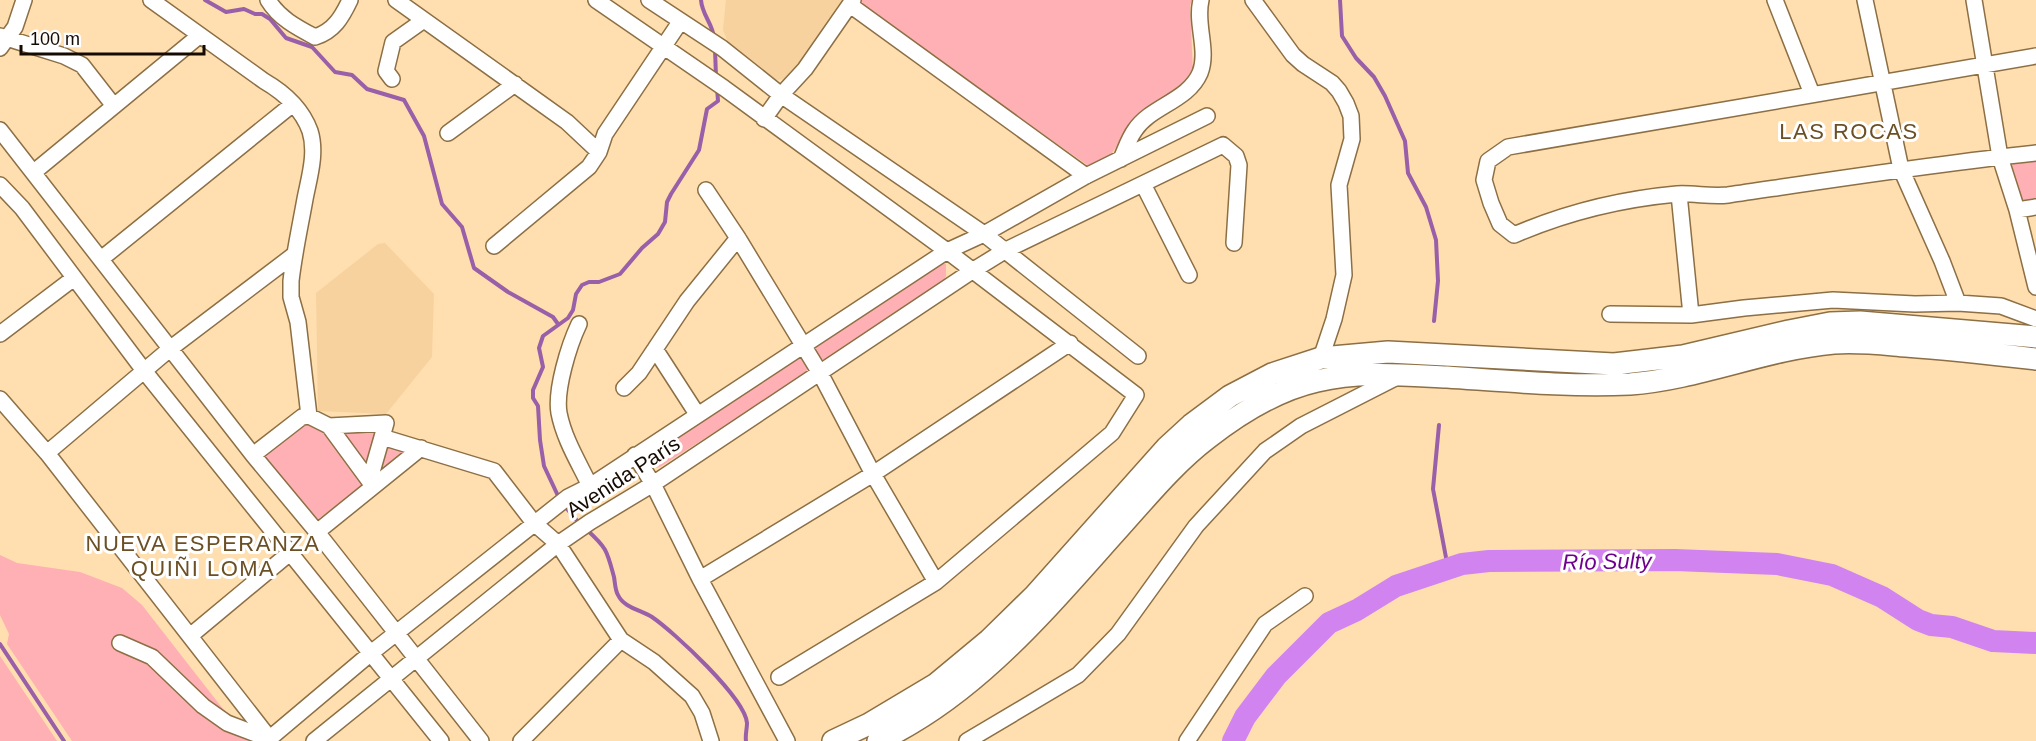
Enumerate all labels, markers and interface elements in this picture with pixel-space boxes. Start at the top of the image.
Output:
scale bar [21,18,204,56]
text: 100 m [30,29,80,49]
district label: LAS ROCAS [1779,119,1919,144]
street label: Avenida París [562,431,684,522]
district label: NUEVA ESPERANZA QUIÑI LOMA [86,531,320,581]
water label: Río Sulty [1562,548,1654,575]

